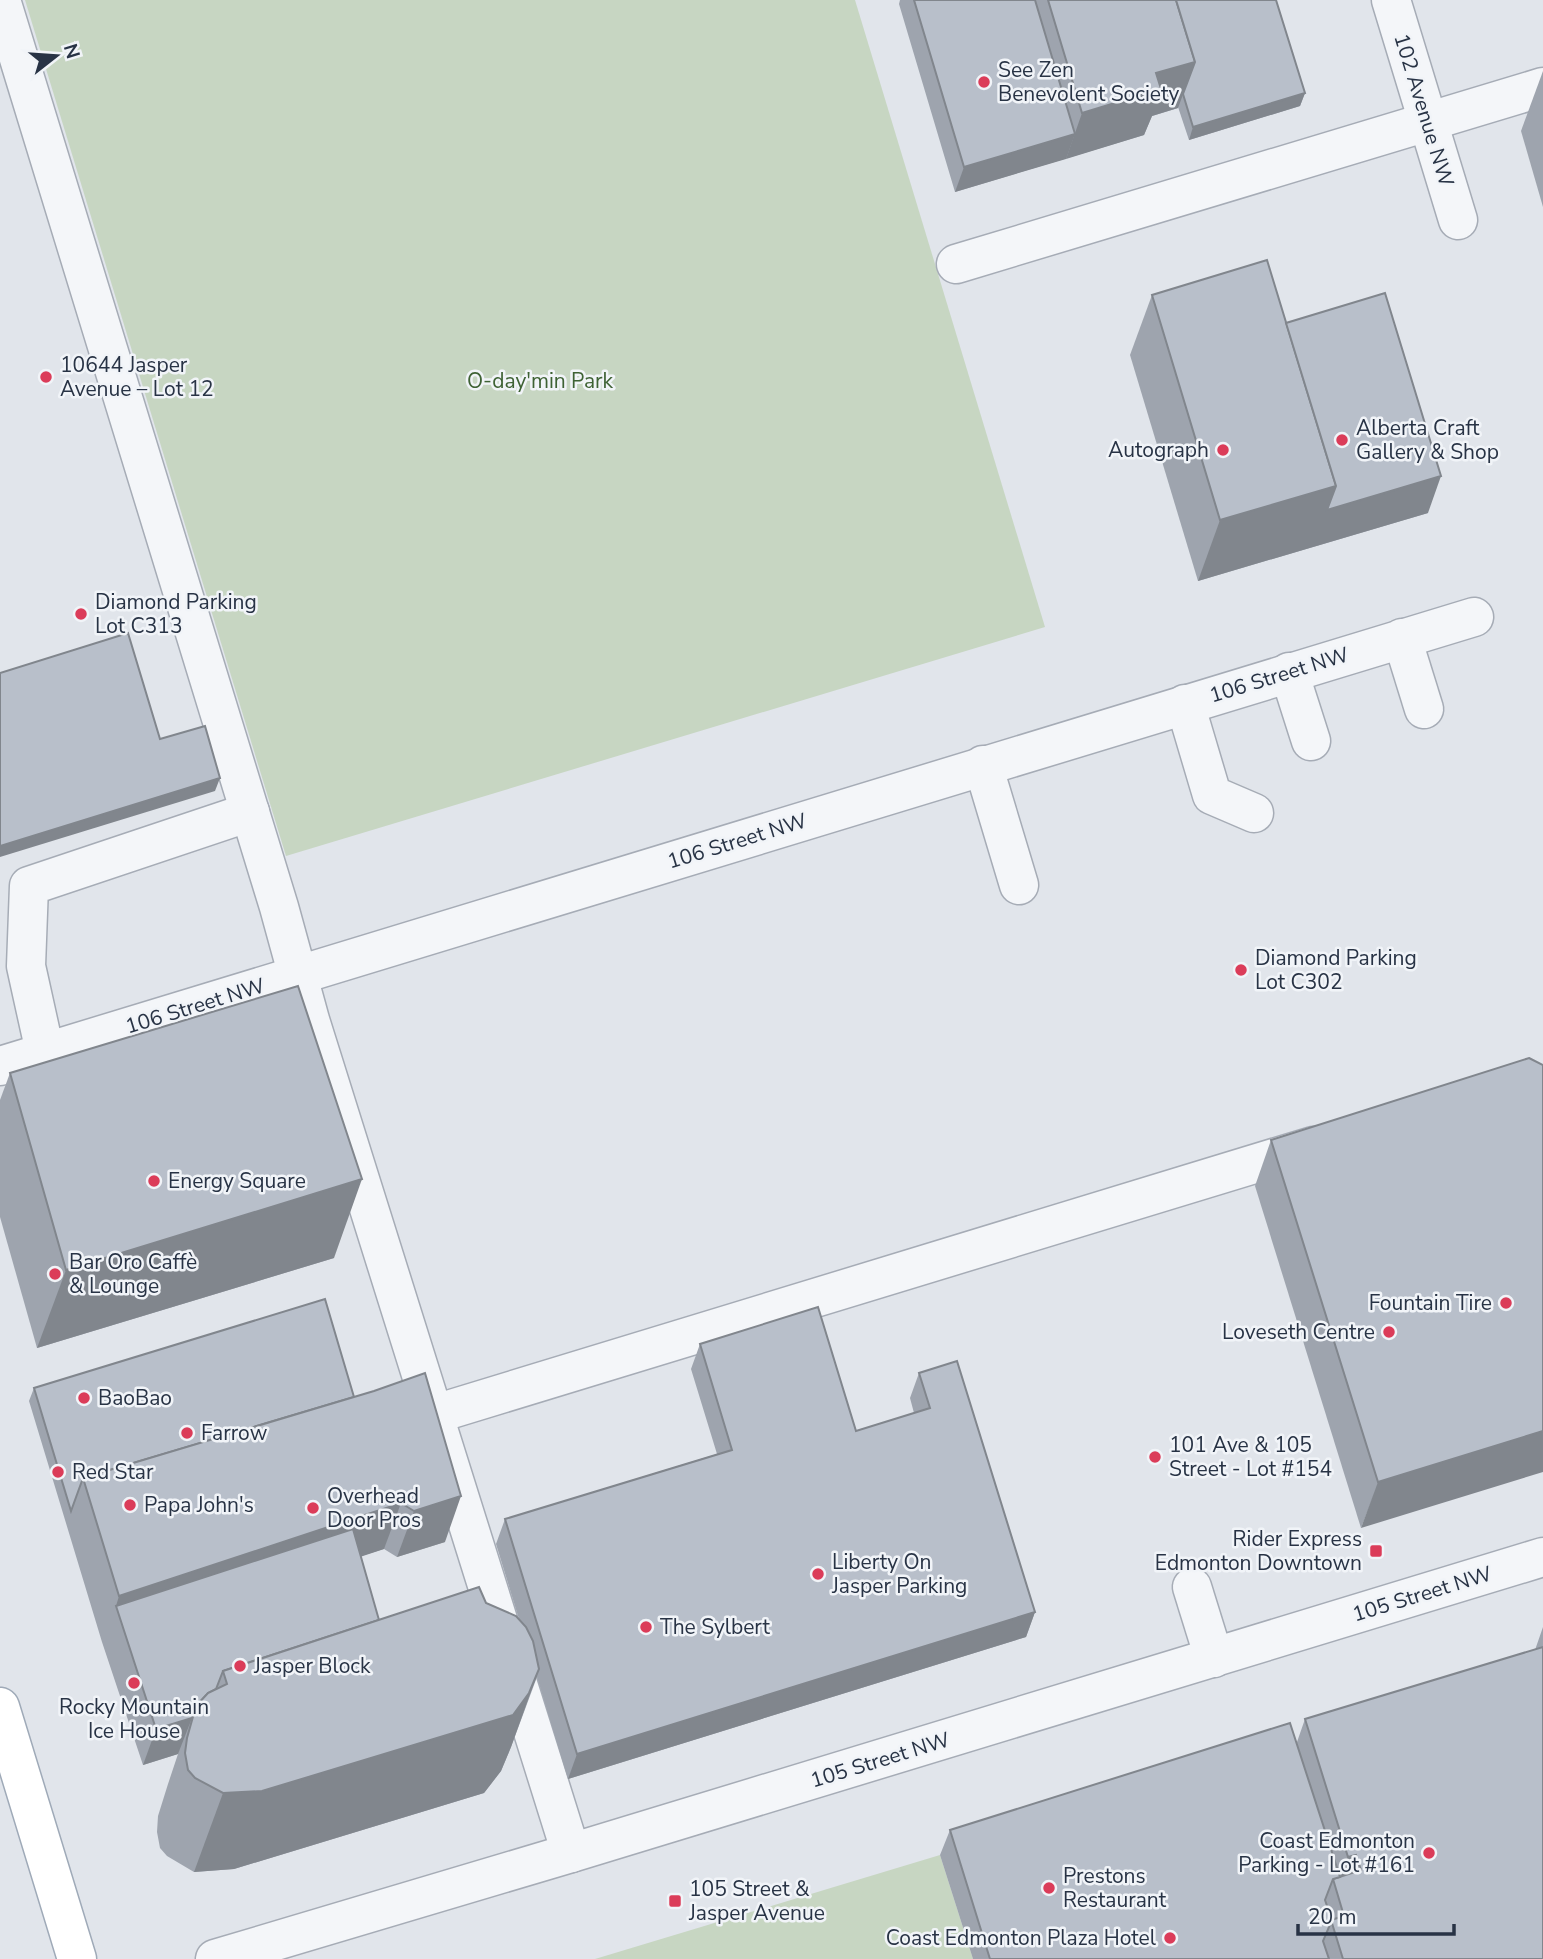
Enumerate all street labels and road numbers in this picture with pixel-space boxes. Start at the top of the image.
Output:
street label: 102 Avenue NW [1387,30,1461,190]
street label: 106 Street NW [1206,640,1352,710]
street label: 106 Street NW [664,806,810,876]
street label: 106 Street NW [122,971,268,1041]
street label: 105 Street NW [1349,1559,1495,1629]
street label: 105 Street NW [807,1725,953,1795]

